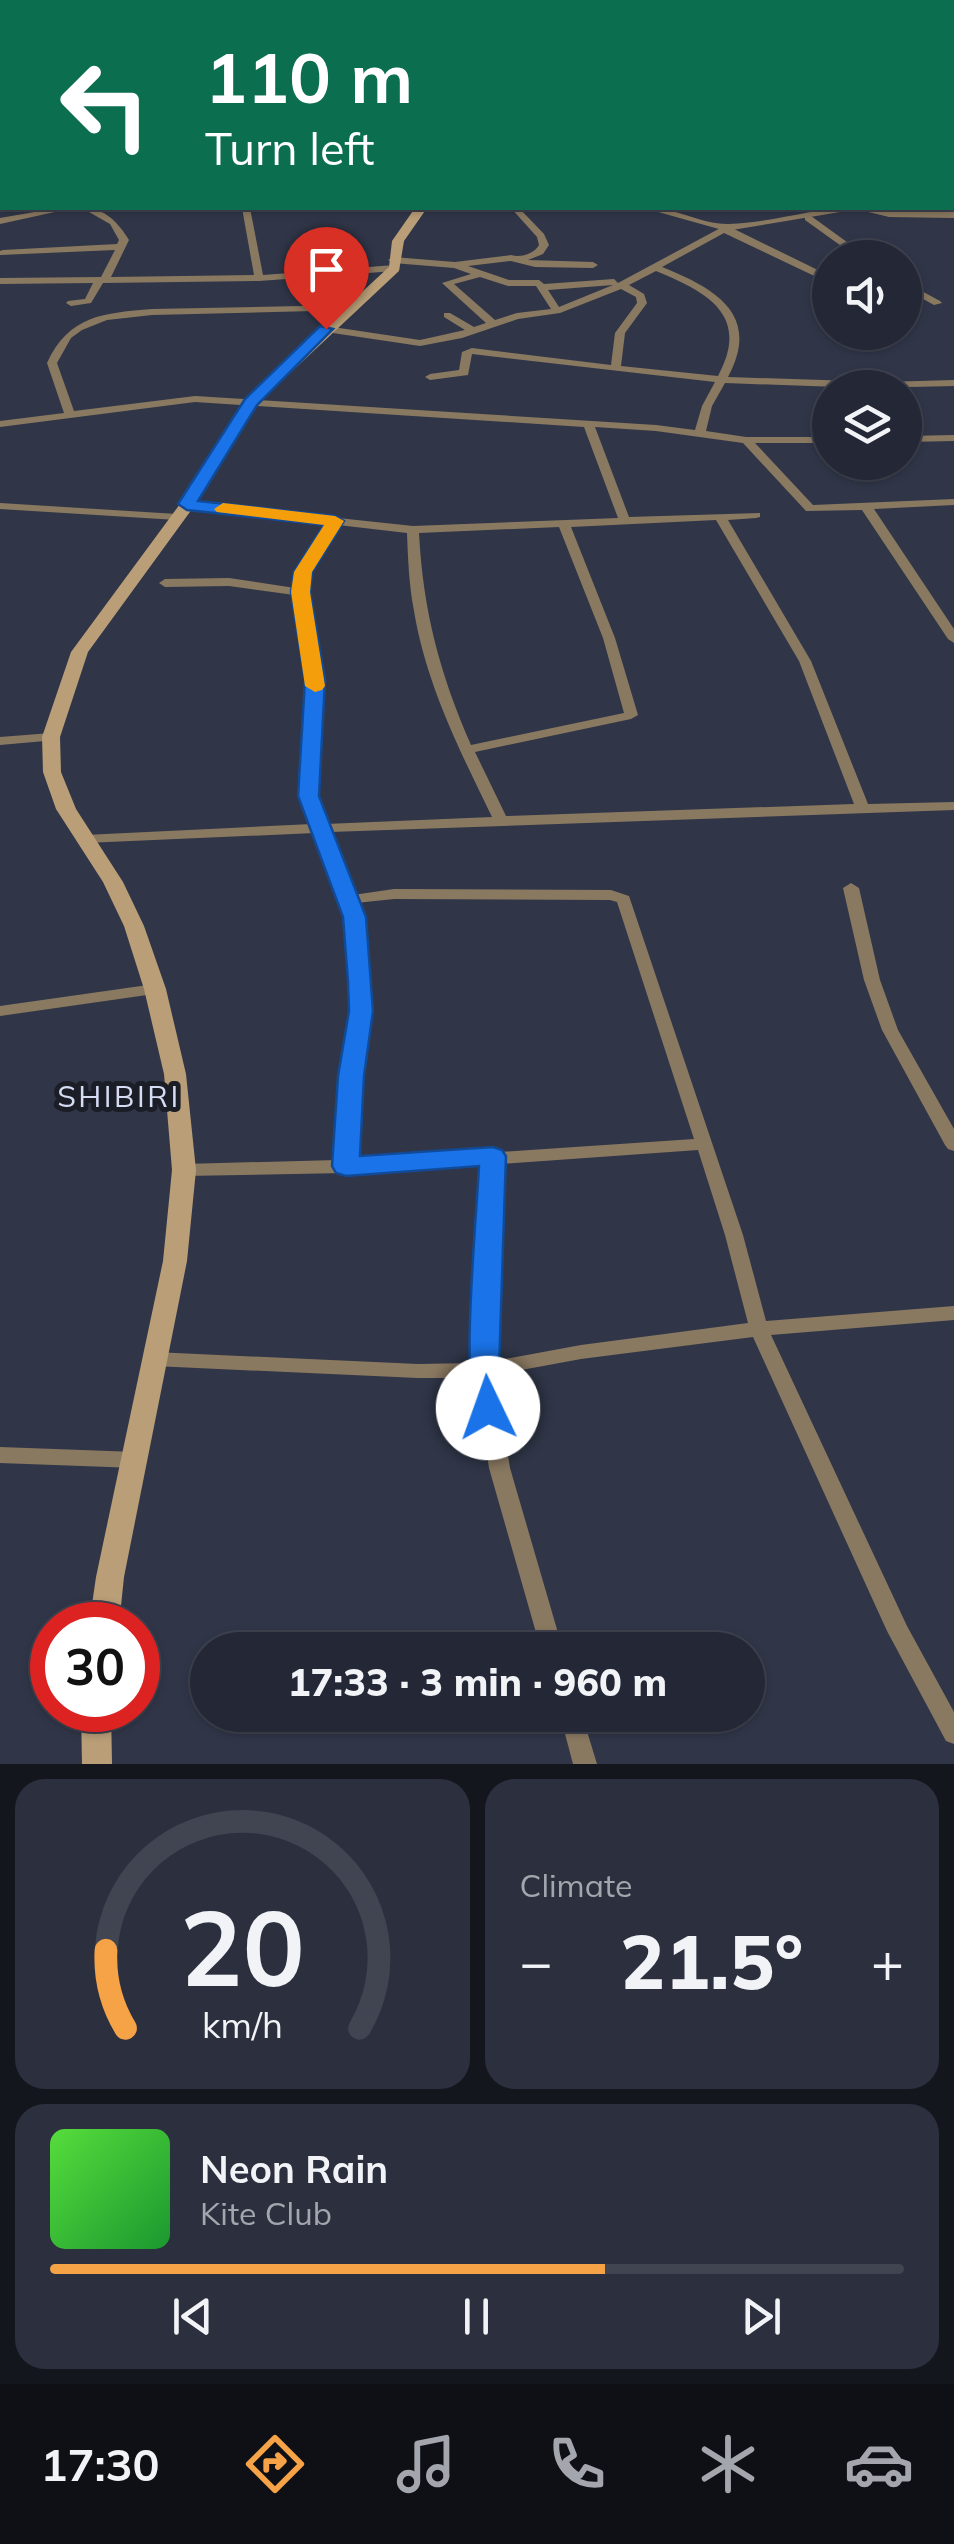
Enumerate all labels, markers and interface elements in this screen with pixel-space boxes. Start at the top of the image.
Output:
text: 110 m [205,33,413,121]
icon: left [40,40,170,170]
text: Turn left [205,120,374,176]
pin [284,227,369,330]
map controls [812,240,922,480]
button: sound [812,240,922,350]
icon: arrive [299,242,354,297]
button: layers [812,370,922,480]
district label: SHIBIRI [57,1077,181,1115]
position arrow [436,1356,540,1460]
speed limit sign: 30 [30,1602,160,1732]
text: 17:33 · 3 min · 960 m [288,1658,667,1706]
text: Climate [520,1865,632,1905]
text: 20 [180,1881,305,2012]
text: 21.5° [620,1914,803,2008]
text: − [520,1927,553,1996]
text: + [871,1927,904,1996]
text: km/h [202,2002,283,2047]
text: Neon Rain [200,2145,388,2193]
text: Kite Club [200,2193,332,2233]
icon: previous [165,2289,220,2344]
icon: pause [449,2289,504,2344]
icon: next [734,2289,789,2344]
icon: directions [240,2429,310,2499]
icon: music [391,2429,461,2499]
icon: phone [542,2429,612,2499]
icon: climate [693,2429,763,2499]
icon: car [844,2429,914,2499]
text: 17:30 [40,2436,160,2492]

